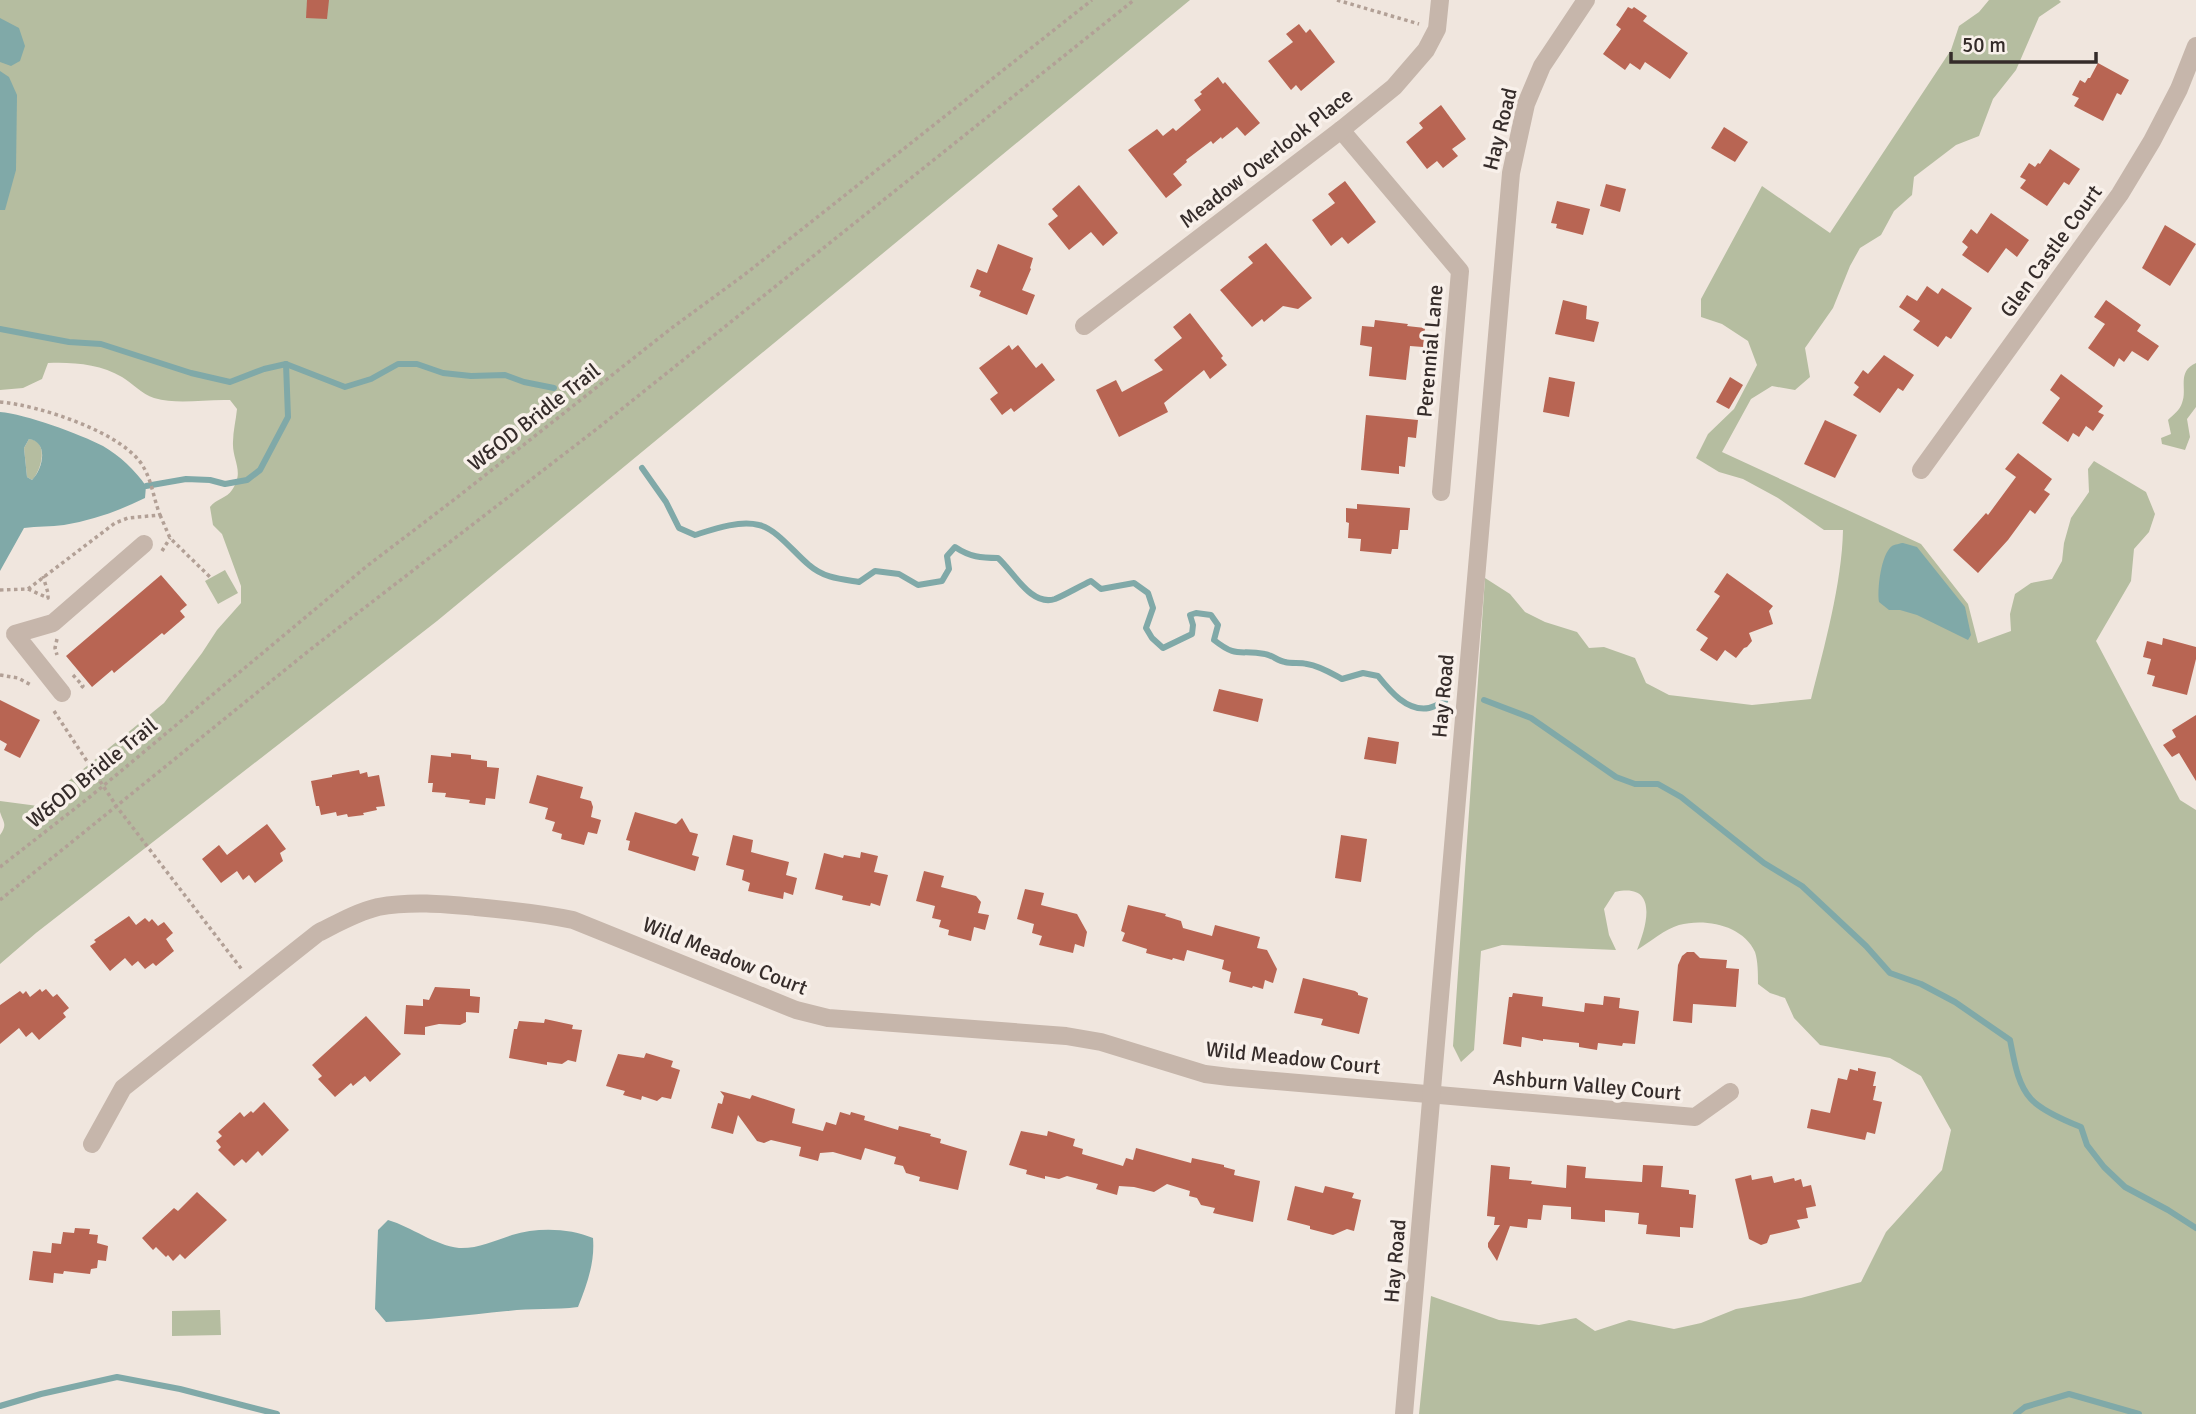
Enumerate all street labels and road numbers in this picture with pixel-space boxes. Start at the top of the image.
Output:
street label: Meadow Overlook Place [1174,82,1358,234]
street label: Hay Road [1477,85,1523,173]
street label: Glen Castle Court [1994,180,2108,322]
street label: Perennial Lane [1411,284,1449,418]
street label: W&OD Bridle Trail [463,357,605,477]
street label: Hay Road [1426,653,1460,739]
street label: W&OD Bridle Trail [22,712,162,834]
street label: Wild Meadow Court [639,911,811,1001]
street label: Wild Meadow Court [1204,1036,1382,1080]
street label: Ashburn Valley Court [1492,1064,1682,1106]
street label: Hay Road [1378,1218,1412,1304]

